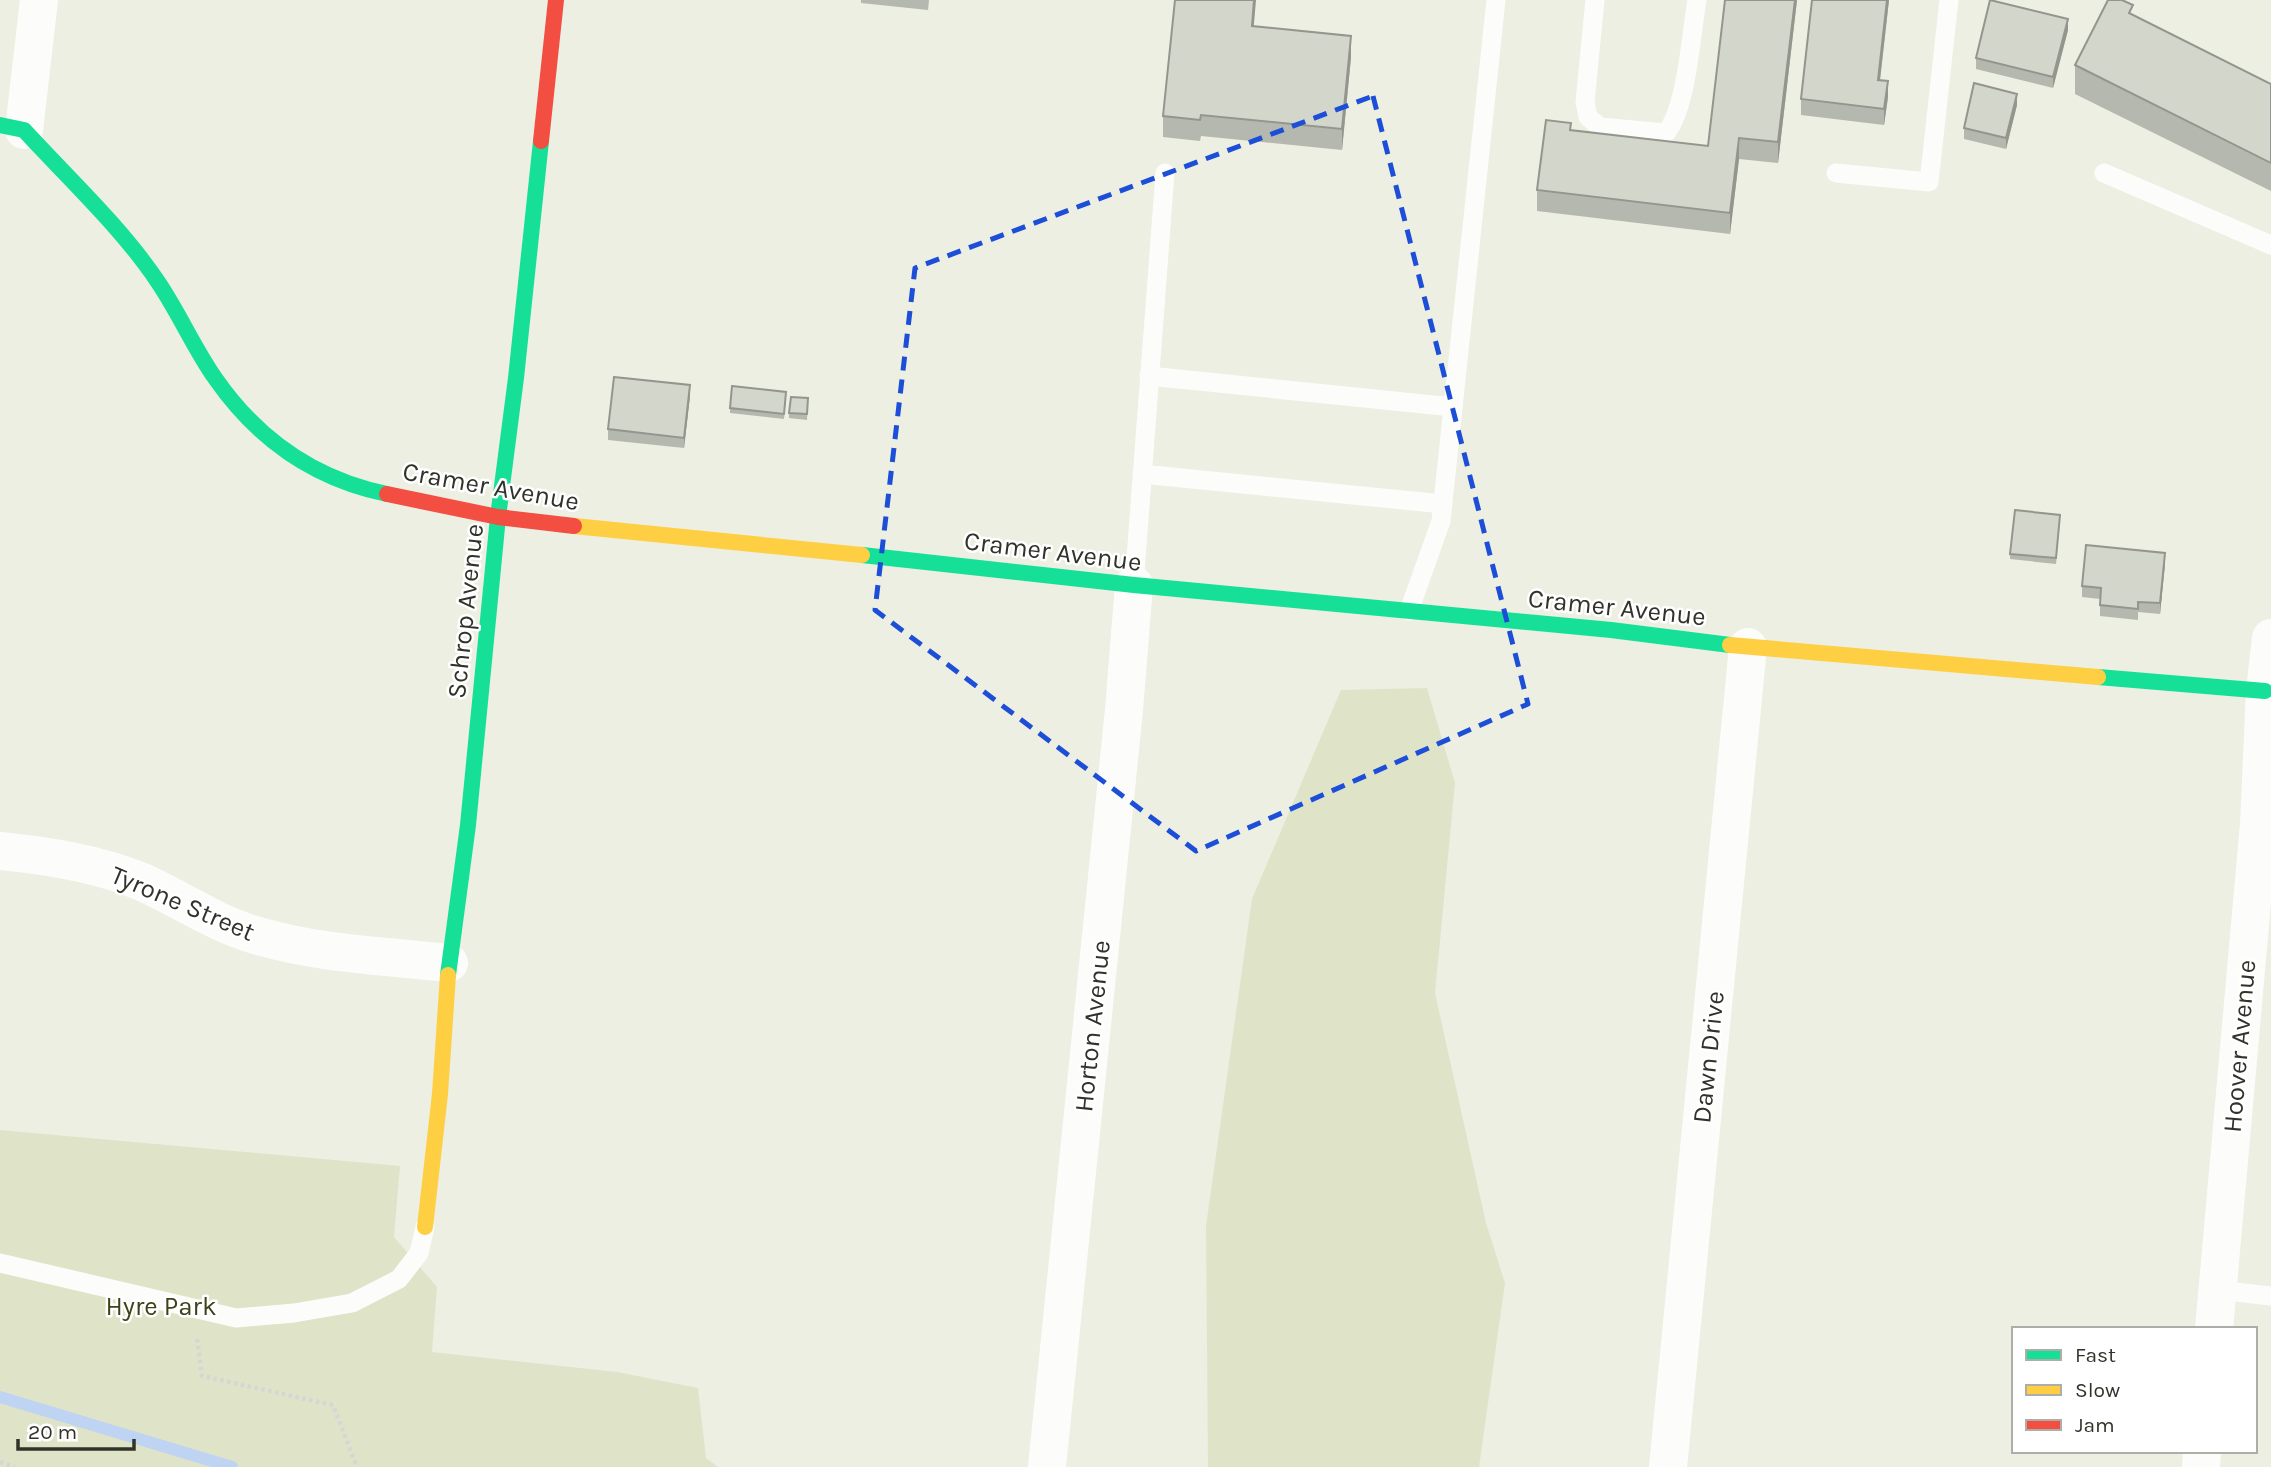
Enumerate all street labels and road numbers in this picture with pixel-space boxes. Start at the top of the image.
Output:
street label: Cramer Avenue [400,456,581,517]
street label: Schrop Avenue [441,522,490,700]
street label: Cramer Avenue [962,525,1143,578]
street label: Cramer Avenue [1527,583,1707,632]
street label: Tyrone Street [106,859,260,948]
street label: Horton Avenue [1068,939,1117,1113]
street label: Hoover Avenue [2217,958,2262,1134]
street label: Dawn Drive [1686,989,1731,1125]

